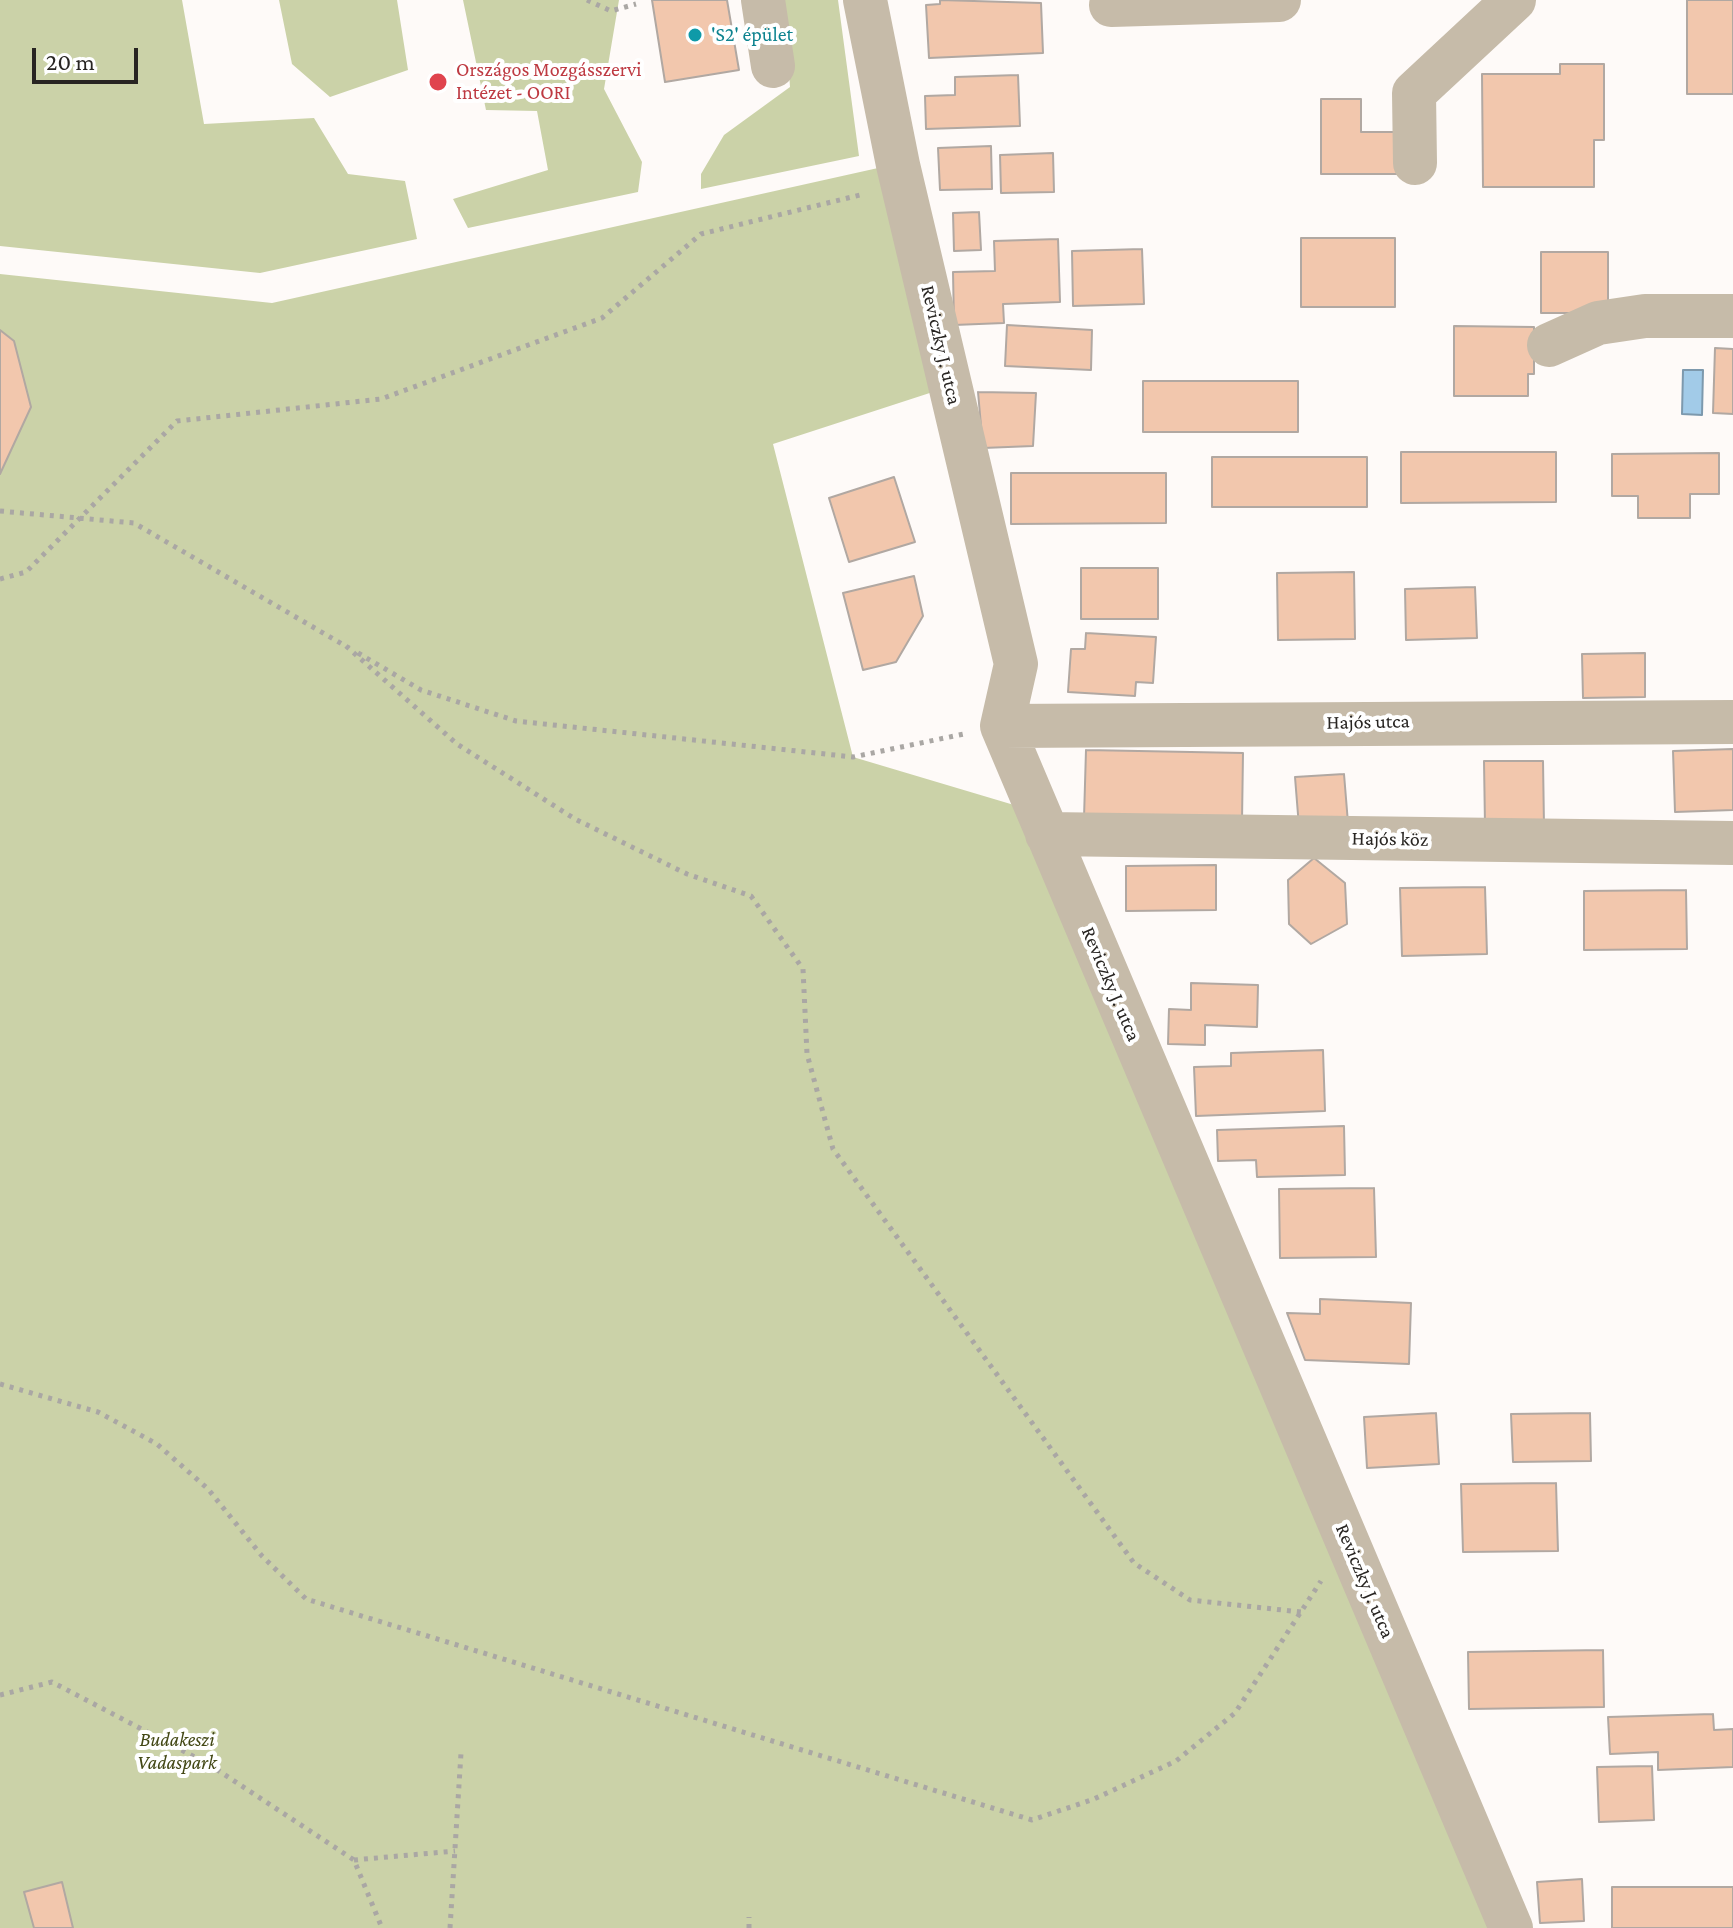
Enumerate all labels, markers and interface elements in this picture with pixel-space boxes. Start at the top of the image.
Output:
place label: 'S2' épület [711,23,793,47]
marker: 'S2' épület [686,26,704,44]
scale bar [36,32,142,82]
text: 20 m [46,48,95,75]
place label: Országos Mozgásszervi Intézet - OORI [456,58,641,105]
marker: Országos Mozgásszervi Intézet - OORI [427,71,449,93]
street label: Reviczky J. utca [916,283,966,407]
street label: Hajós utca [1326,709,1410,735]
street label: Hajós köz [1352,826,1428,852]
street label: Reviczky J. utca [1076,923,1146,1045]
street label: Reviczky J. utca [1330,1520,1400,1642]
park label: Budakeszi Vadaspark [137,1728,217,1775]

